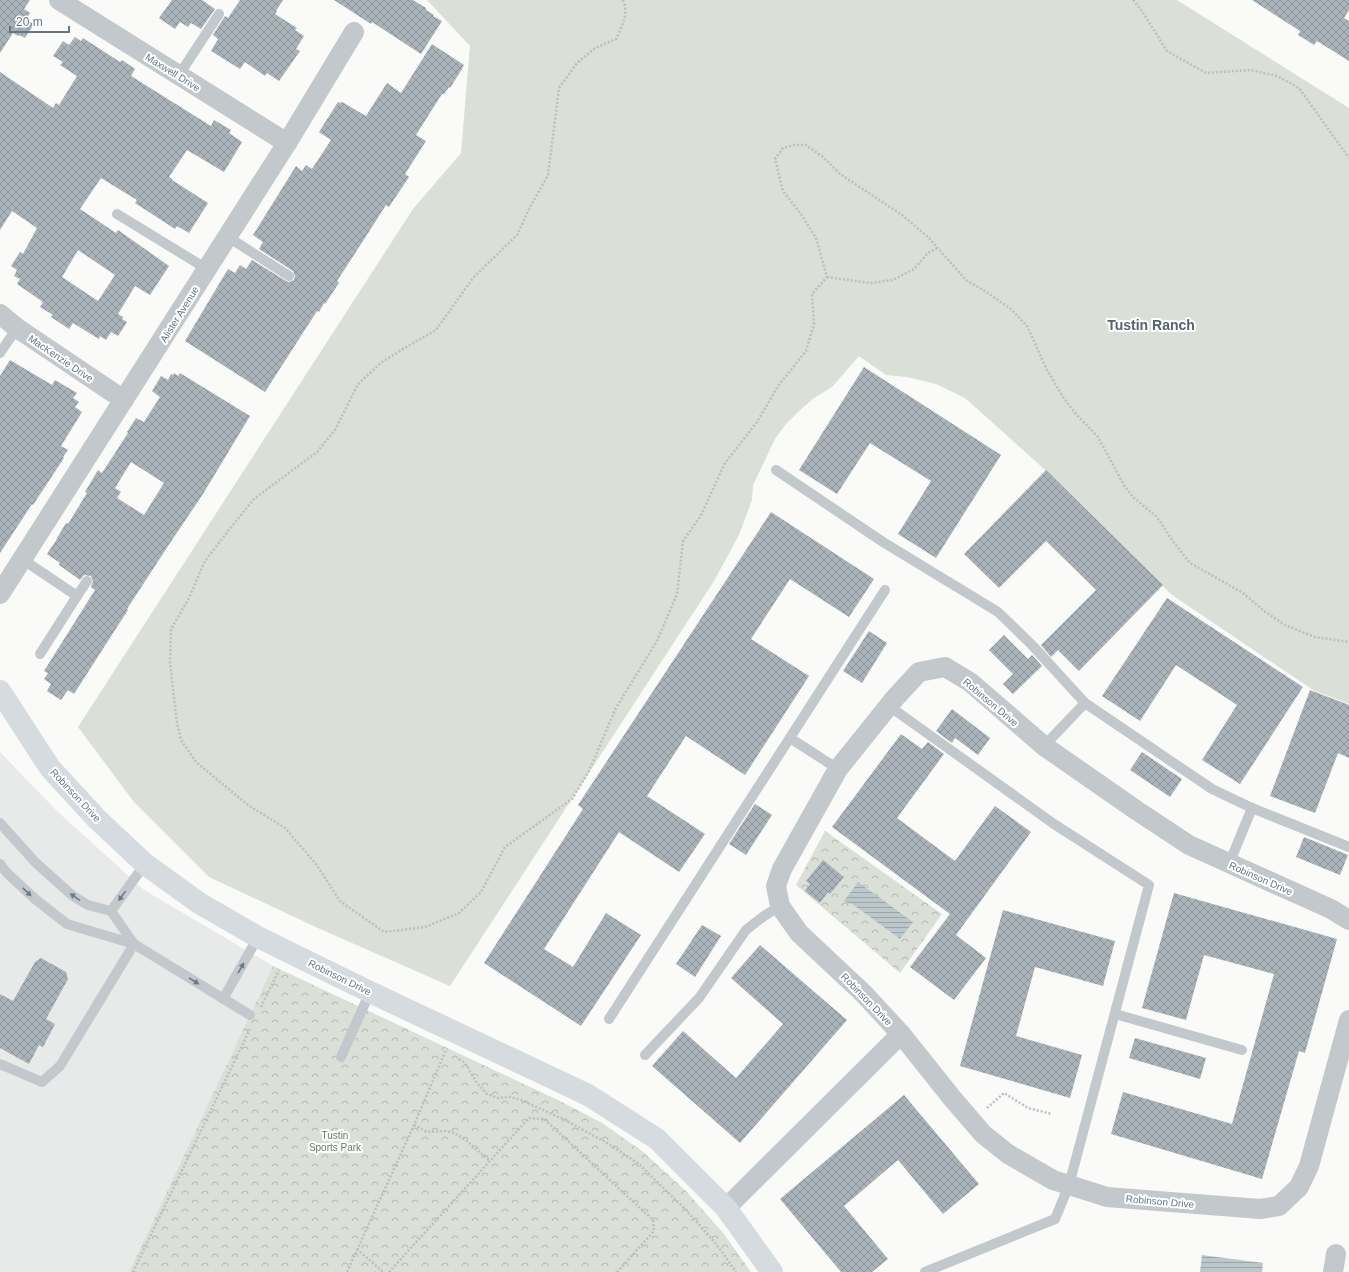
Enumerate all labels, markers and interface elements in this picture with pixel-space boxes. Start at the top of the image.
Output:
scale bar [10,8,69,34]
text: 20 m [16,15,43,29]
street label: Maxwell Drive [143,51,202,94]
street label: Alister Avenue [158,284,201,344]
district label: Tustin Ranch [1107,317,1195,333]
street label: MacKenzie Drive [26,333,95,384]
street label: Robinson Drive [961,676,1021,729]
street label: Robinson Drive [48,767,103,824]
street label: Robinson Drive [1227,860,1295,898]
one-way arrow [22,887,32,897]
one-way arrow [118,890,127,901]
one-way arrow [70,894,81,901]
street label: Robinson Drive [307,958,373,998]
one-way arrow [237,962,244,974]
street label: Robinson Drive [839,971,895,1028]
one-way arrow [188,978,200,985]
park label: Tustin Sports Park [309,1130,362,1153]
street label: Robinson Drive [1125,1193,1195,1210]

